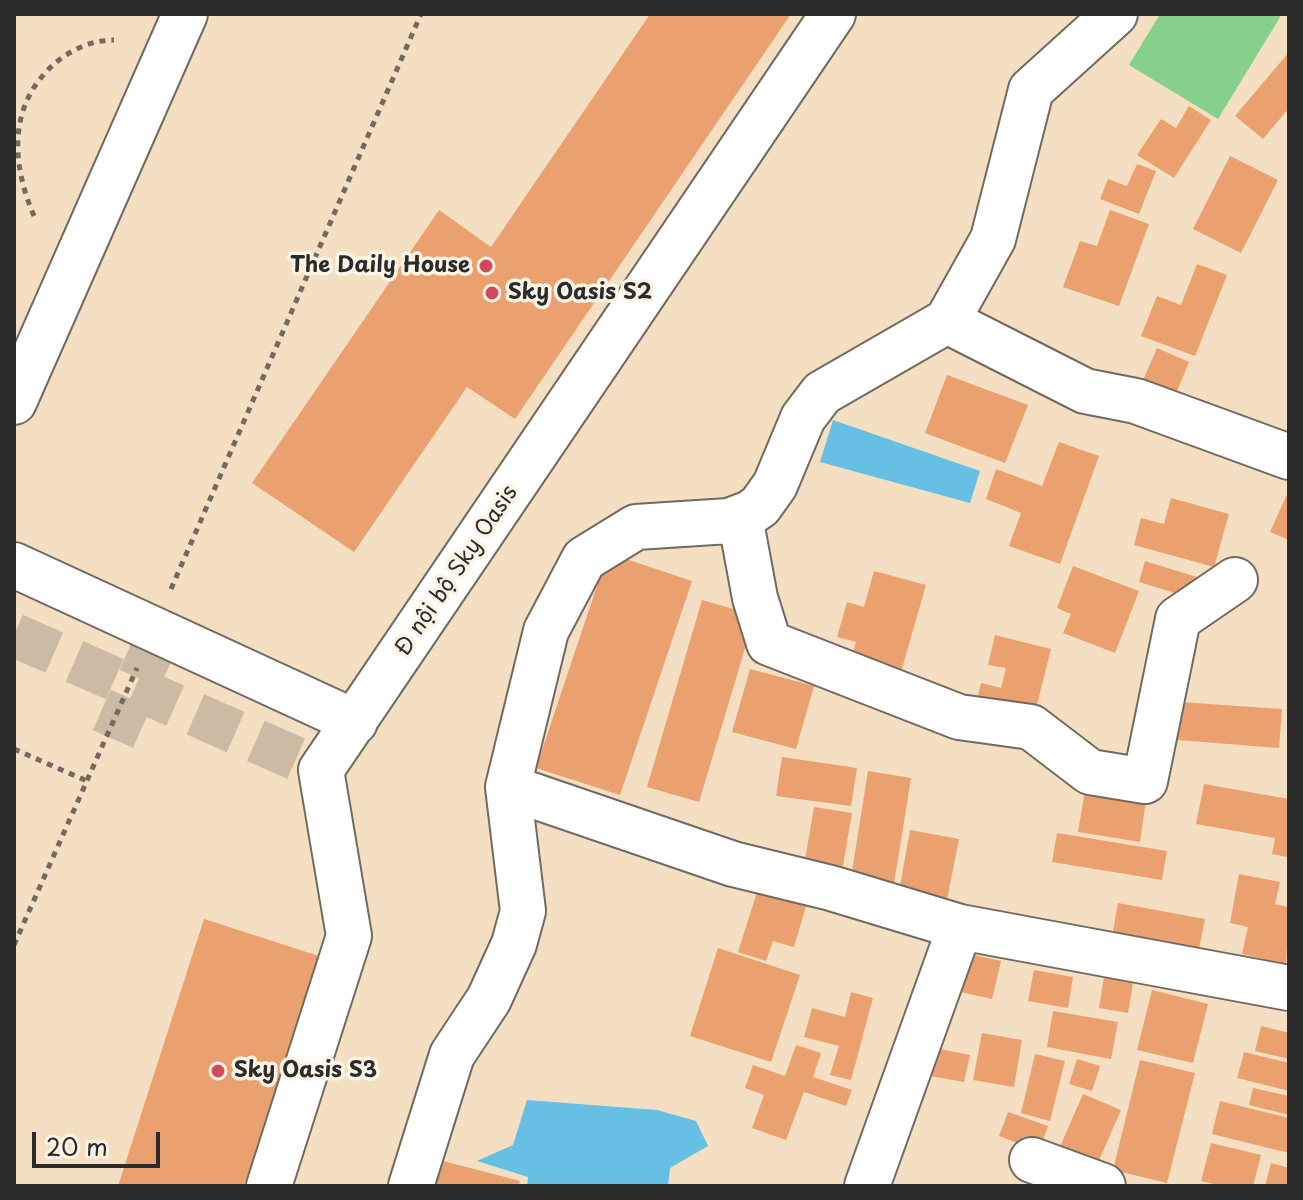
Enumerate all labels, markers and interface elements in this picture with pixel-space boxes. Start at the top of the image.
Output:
place label: The Daily House [290,253,470,279]
marker: The Daily House [477,257,495,275]
place label: Sky Oasis S2 [508,280,652,306]
marker: Sky Oasis S2 [483,284,501,302]
street label: Đ nội bộ Sky Oasis [390,481,524,661]
place label: Sky Oasis S3 [234,1058,377,1084]
marker: Sky Oasis S3 [209,1062,227,1080]
scale bar [36,1116,164,1166]
text: 20 m [46,1128,108,1164]

